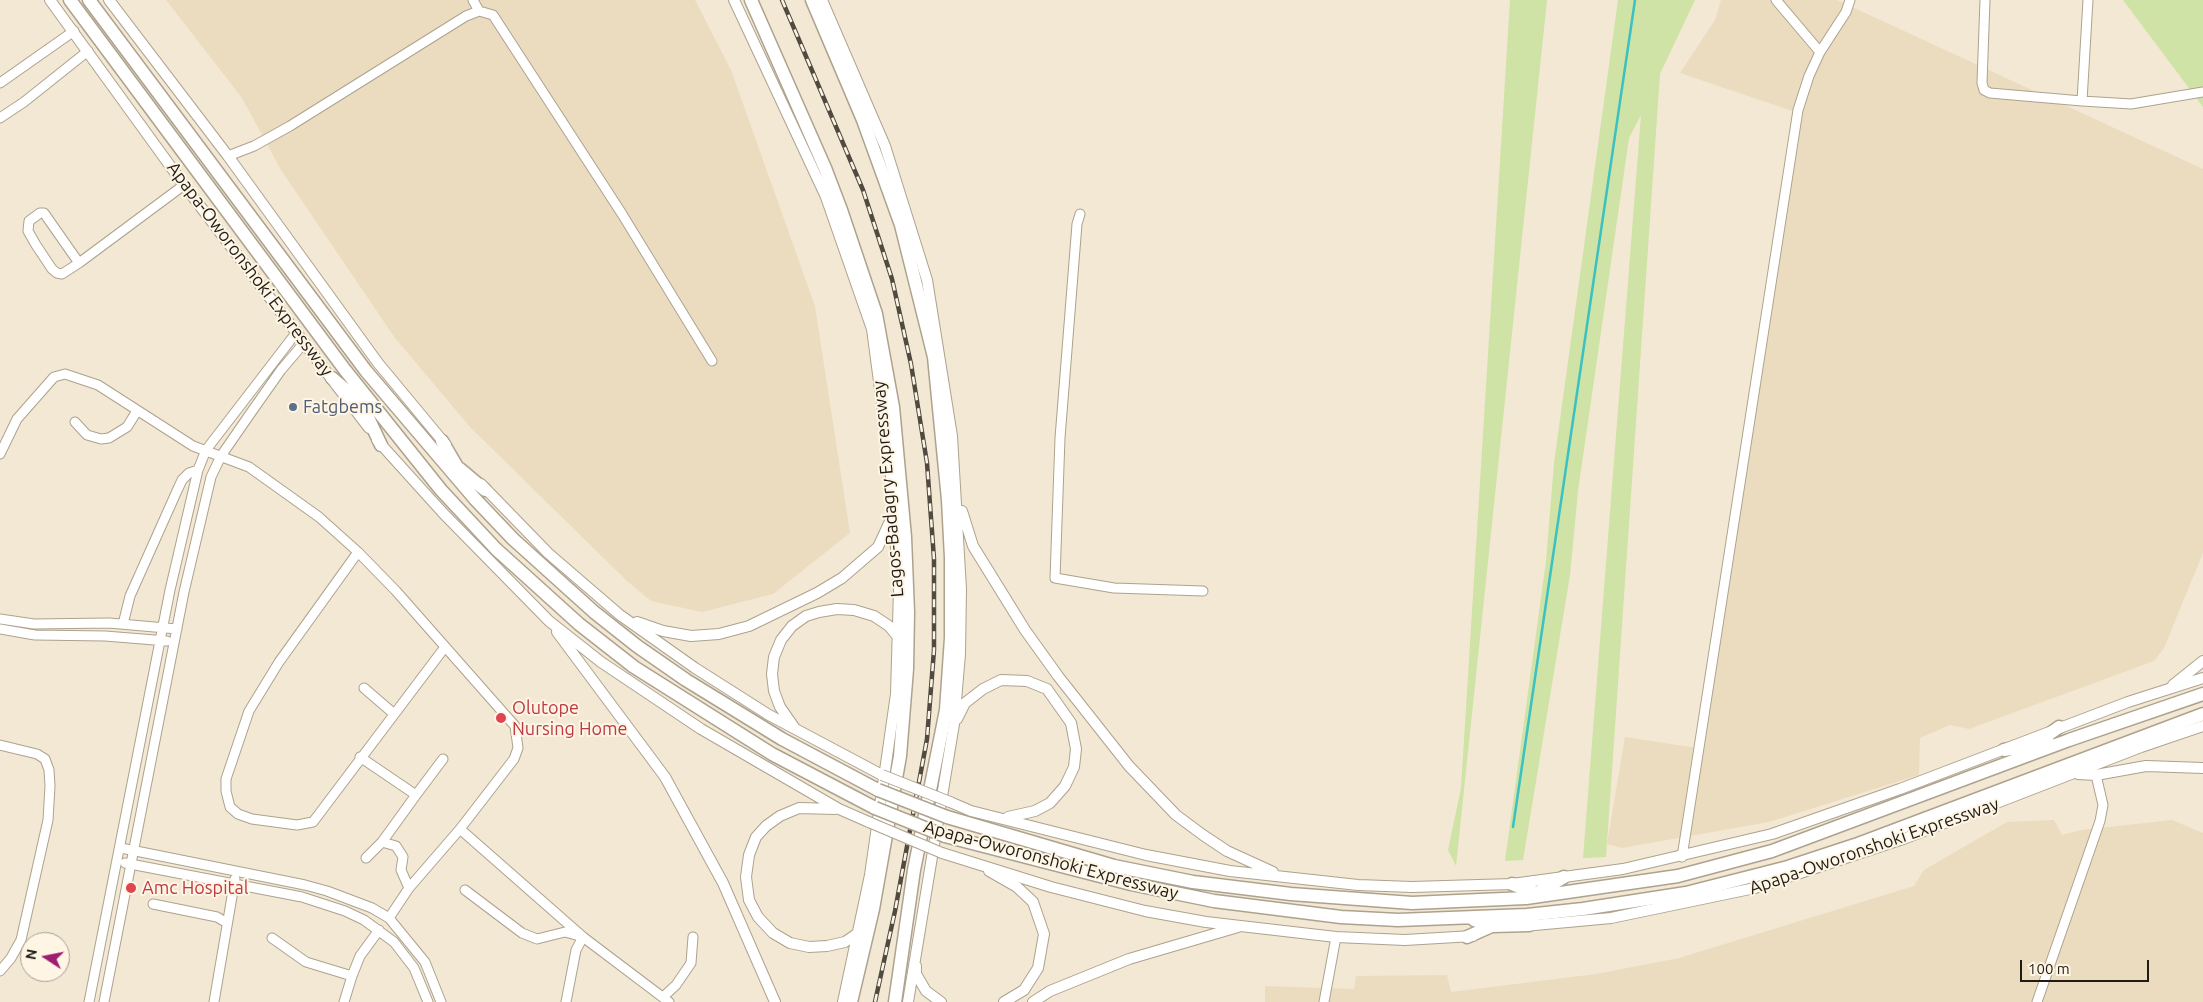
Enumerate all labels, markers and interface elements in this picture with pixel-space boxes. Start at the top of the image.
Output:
street label: Apapa-Oworonshoki Expressway [162,158,338,380]
street label: Lagos-Badagry Expressway [868,380,908,598]
place label: Fatgbems [303,396,382,418]
marker: Fatgbems [287,401,299,413]
place label: Olutope Nursing Home [512,697,627,740]
marker: Olutope Nursing Home [494,711,508,725]
street label: Apapa-Oworonshoki Expressway [1746,793,2002,899]
street label: Apapa-Oworonshoki Expressway [921,816,1181,904]
place label: Amc Hospital [142,877,249,899]
marker: Amc Hospital [124,881,138,895]
north arrow [20,932,70,982]
text: N [22,948,40,961]
scale bar [2023,950,2152,982]
text: 100 m [2028,960,2070,977]

